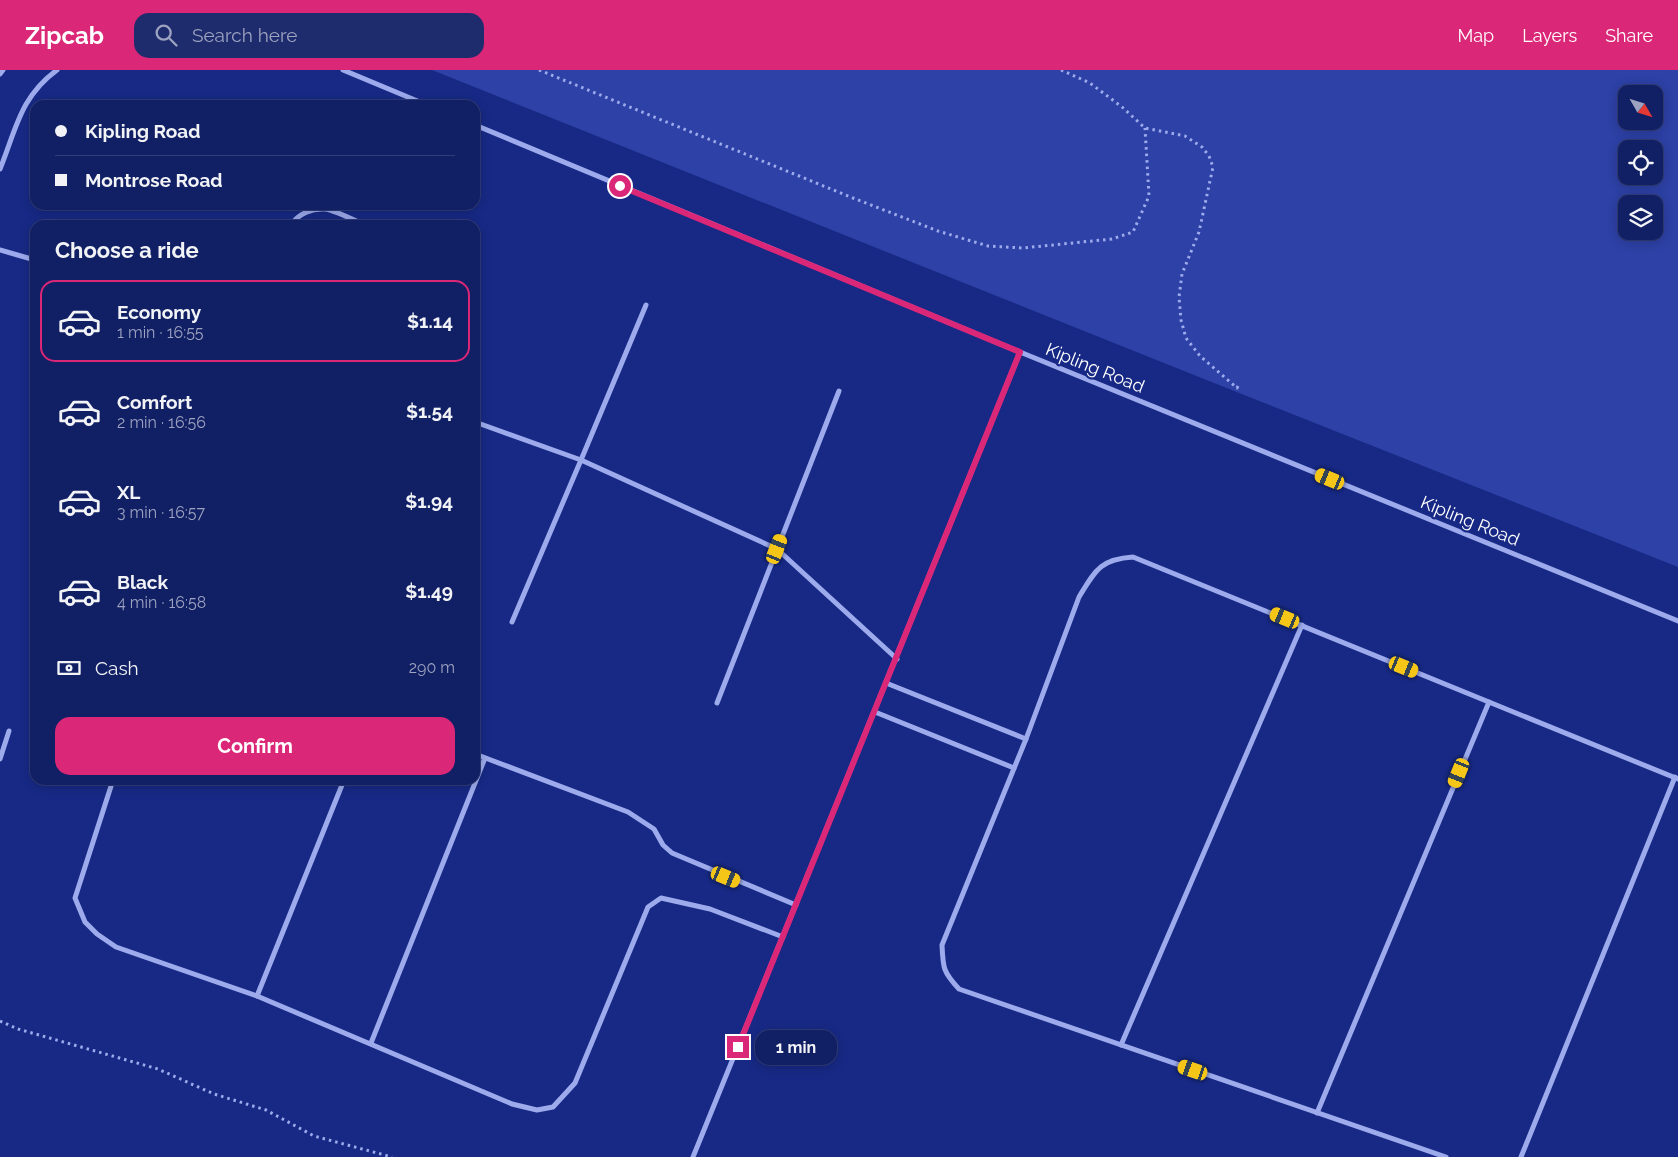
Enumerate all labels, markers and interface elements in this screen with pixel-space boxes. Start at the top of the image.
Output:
search box [134,13,484,58]
text: Zipcab [25,21,104,50]
icon: search [152,21,180,49]
text: Search here [192,24,297,46]
text: Map [1458,25,1494,46]
text: Layers [1522,25,1577,46]
text: Share [1605,25,1653,46]
north arrow [1618,85,1662,130]
map controls [1618,85,1663,240]
text: Kipling Road [85,120,201,142]
button: locate [1618,140,1663,185]
text: Montrose Road [85,169,223,191]
route start [609,175,631,197]
button: layers [1618,195,1663,240]
text: Choose a ride [55,237,199,263]
icon: car [57,299,102,344]
text: Economy [117,301,201,323]
text: $1.14 [407,310,453,332]
text: 1 min · 16:55 [117,323,204,342]
street label: Kipling Road [1043,338,1148,397]
icon: car [57,389,102,434]
text: Comfort [117,391,192,413]
text: $1.54 [406,400,453,422]
text: 2 min · 16:56 [117,413,206,432]
car [1313,466,1346,492]
icon: car [57,479,102,524]
text: XL [117,481,140,503]
text: $1.94 [405,490,453,512]
street label: Kipling Road [1418,491,1523,550]
text: 3 min · 16:57 [117,503,205,522]
car [764,532,789,566]
icon: car [57,569,102,614]
text: Black [117,571,168,593]
text: $1.49 [405,580,453,602]
text: 4 min · 16:58 [117,593,206,612]
car [1268,605,1301,631]
icon: cash [55,654,83,682]
car [1387,654,1420,680]
text: Cash [95,657,139,679]
text: 290 m [409,658,455,677]
button: Confirm [55,717,455,775]
car [1446,756,1471,790]
car [709,864,742,890]
callout: 1 min [756,1030,838,1064]
route end [727,1036,749,1058]
text: 1 min [776,1038,816,1057]
car [1176,1058,1209,1082]

